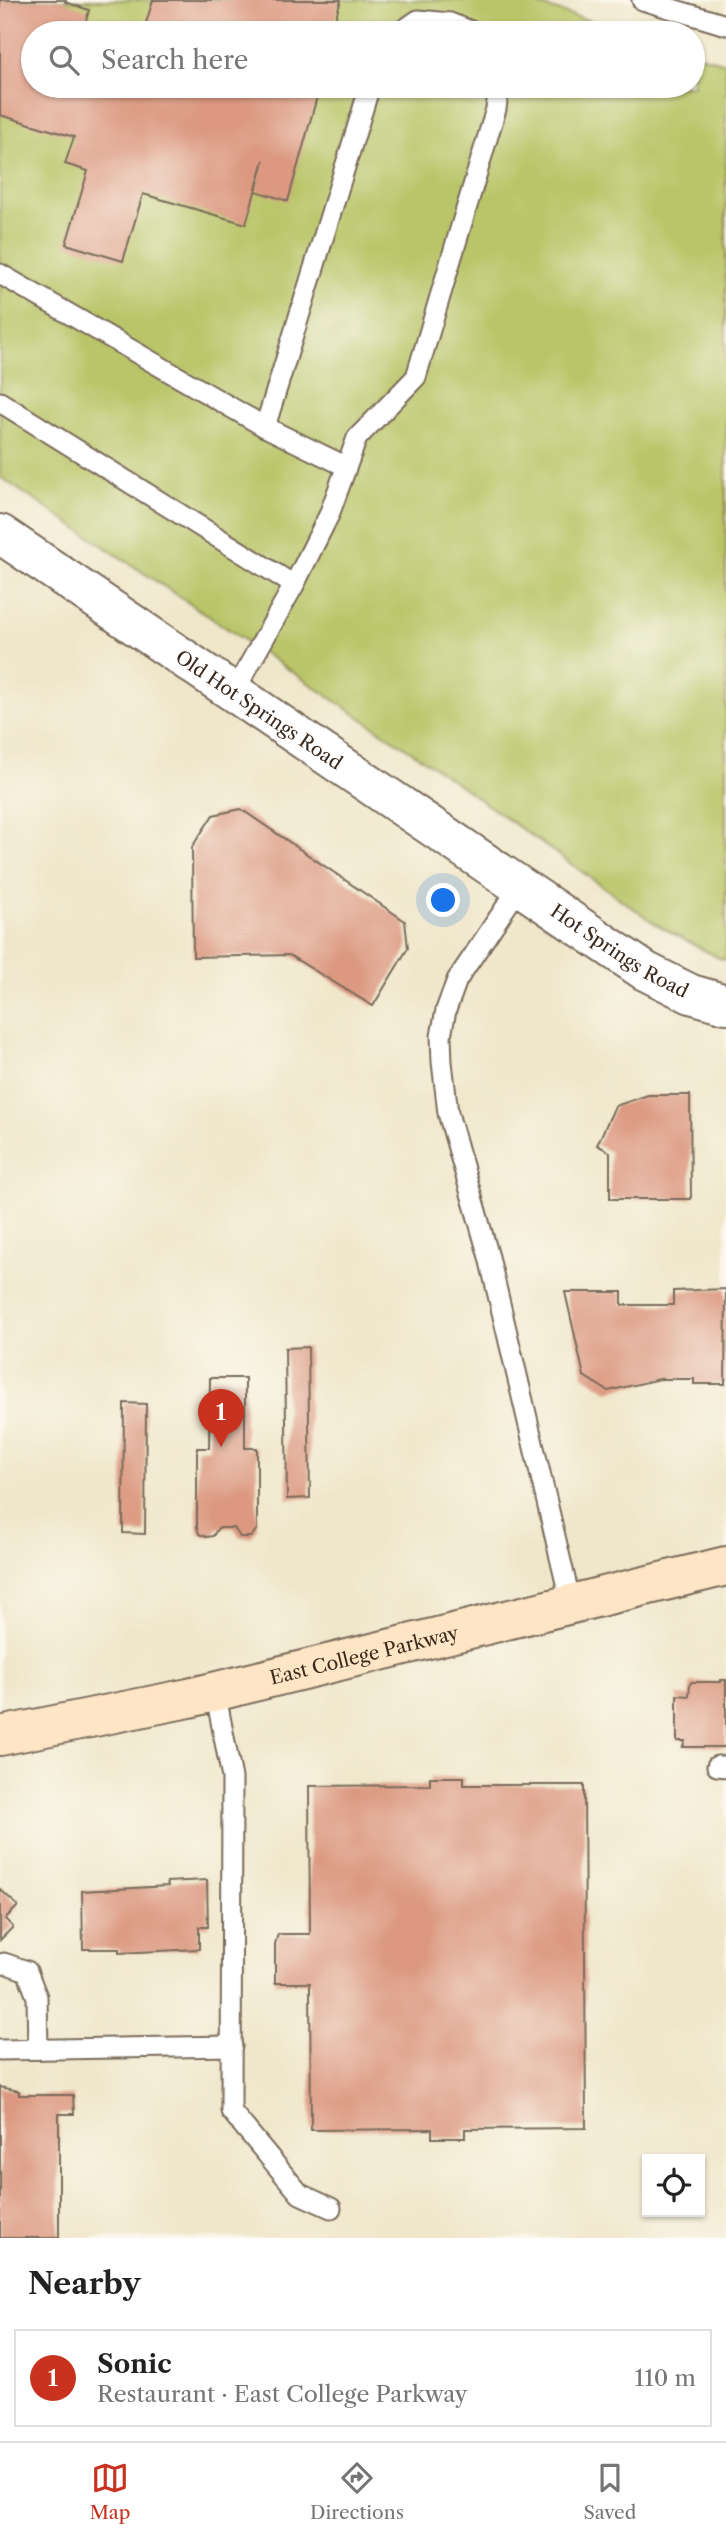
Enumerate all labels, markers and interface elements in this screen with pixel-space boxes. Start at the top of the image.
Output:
search box [21,21,705,98]
icon: search [45,41,83,79]
text: Search here [101,44,248,76]
street label: Old Hot Springs Road [171,645,347,775]
your location [426,883,460,917]
street label: Hot Springs Road [546,899,692,1003]
pin: 1 [198,1389,244,1447]
street label: East College Parkway [268,1621,461,1690]
map controls [642,2154,705,2217]
button: locate [642,2154,705,2217]
text: Nearby [28,2265,141,2302]
text: Sonic [97,2348,172,2380]
text: 1 [48,2364,58,2392]
text: 110 m [635,2364,696,2392]
text: Restaurant · East College Parkway [97,2380,468,2408]
tab: Map [90,2459,131,2524]
tab: Directions [310,2459,404,2524]
tab: Saved [583,2459,636,2524]

